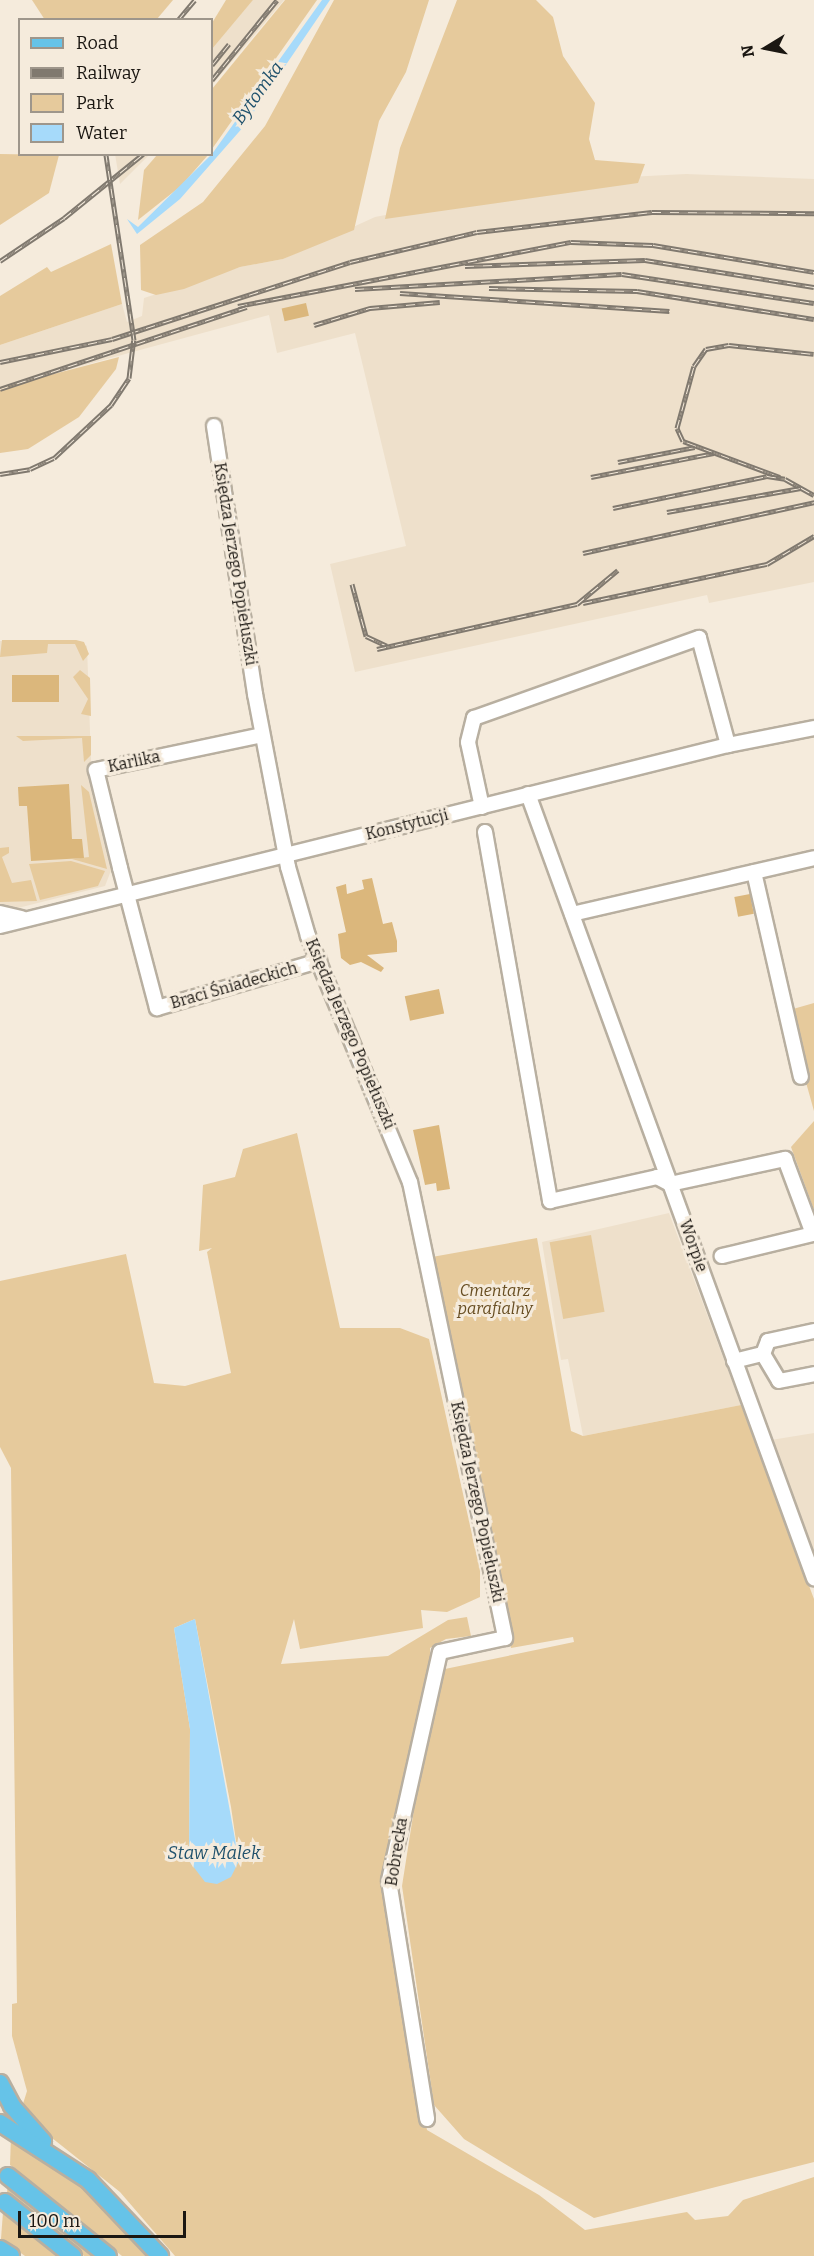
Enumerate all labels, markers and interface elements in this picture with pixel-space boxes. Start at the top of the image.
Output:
legend [18,18,213,156]
north arrow [736,18,796,78]
text: Road [76,32,118,54]
text: N [737,43,758,59]
water label: Bytomka [228,57,288,129]
text: Railway [76,62,140,84]
text: Park [76,92,114,114]
text: Water [76,122,127,144]
street label: Księdza Jerzego Popiełuszki [209,461,261,667]
street label: Karlika [106,747,162,777]
street label: Konstytucji [364,805,450,845]
street label: Księdza Jerzego Popiełuszki [301,936,399,1132]
street label: Braci Śniadeckich [168,959,300,1013]
street label: Worpie [675,1217,711,1275]
park label: Cmentarz parafialny [457,1281,533,1319]
street label: Księdza Jerzego Popiełuszki [446,1400,508,1604]
street label: Bobrecka [382,1816,412,1888]
water label: Staw Malek [167,1842,261,1864]
scale bar [21,2199,189,2237]
text: 100 m [29,2210,80,2232]

